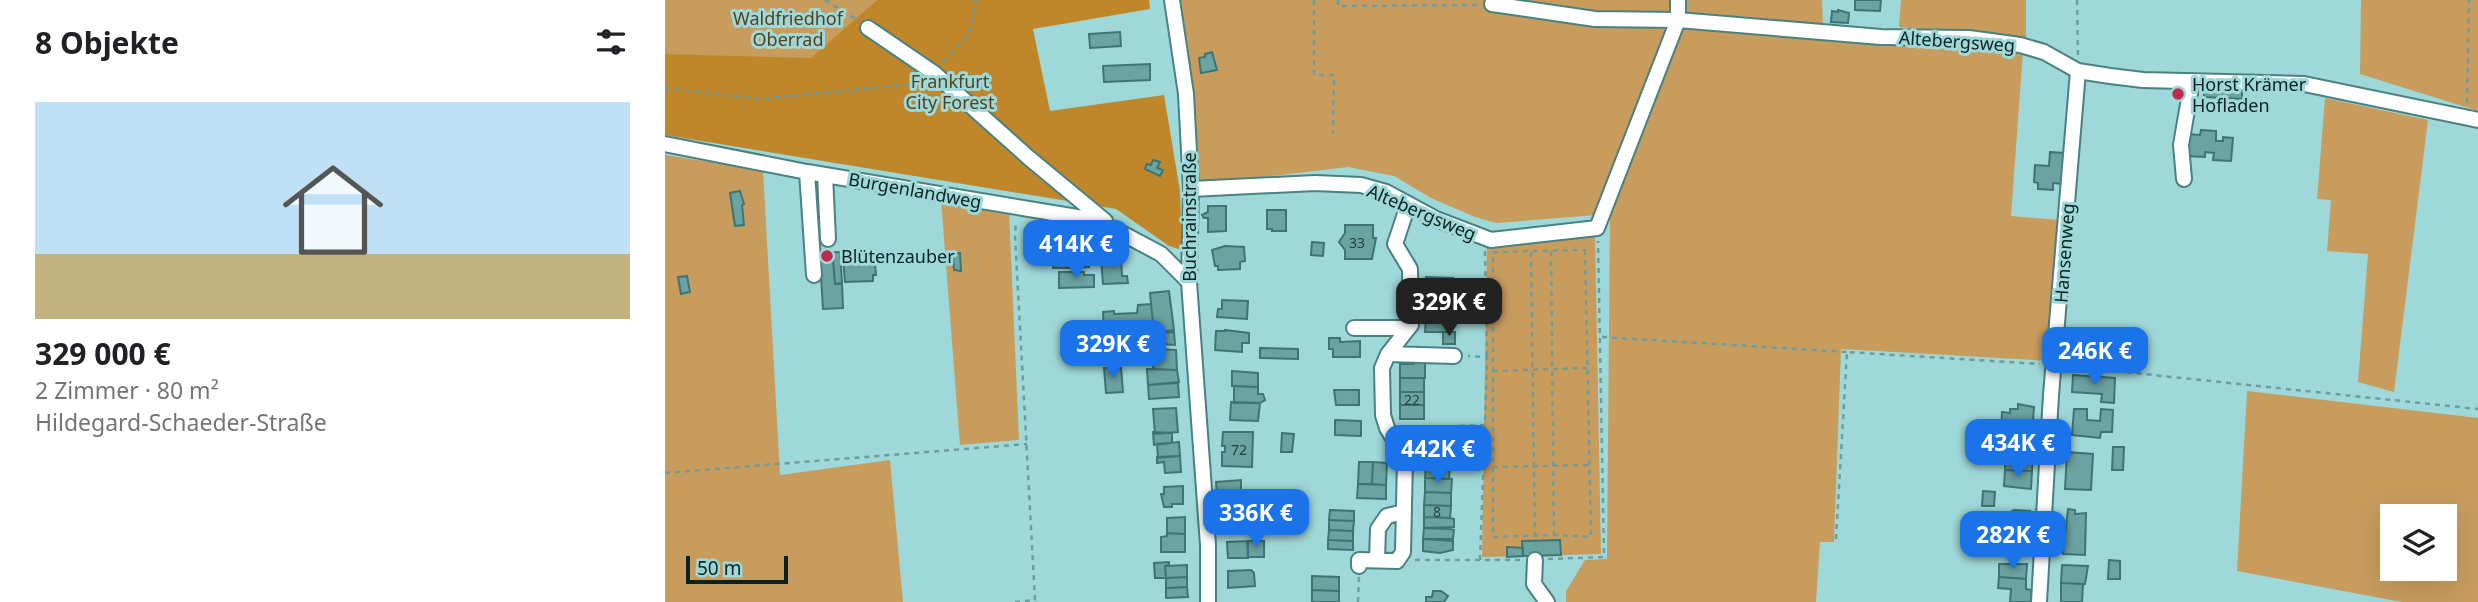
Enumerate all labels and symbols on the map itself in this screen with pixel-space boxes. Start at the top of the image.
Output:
park label: Waldfriedhof Oberrad [733,6,844,51]
street label: Altebergsweg [1898,25,2016,57]
park label: Frankfurt City Forest [906,69,995,114]
place label: Horst Krämer Hofladen [2192,72,2307,117]
marker: Horst Krämer Hofladen [2170,86,2186,102]
street label: Buchrainstraße [1177,152,1201,282]
street label: Burgenlandweg [847,166,983,214]
street label: Altebergsweg [1364,178,1480,246]
street label: Hansenweg [2049,202,2079,304]
pin: 414K € [1019,220,1133,280]
house number: 33 [1349,233,1365,252]
place label: Blütenzauber [841,244,955,268]
marker: Blütenzauber [819,248,835,264]
pin: 329K € [1392,278,1506,338]
pin: 329K € [1056,320,1170,380]
pin: 246K € [2038,328,2152,387]
house number: 22 [1404,390,1420,409]
pin: 434K € [1961,420,2075,479]
pin: 442K € [1381,426,1495,485]
house number: 72 [1231,440,1247,459]
pin: 336K € [1199,490,1313,549]
house number: 8 [1433,502,1441,521]
pin: 282K € [1956,512,2070,571]
scale bar [686,553,787,585]

